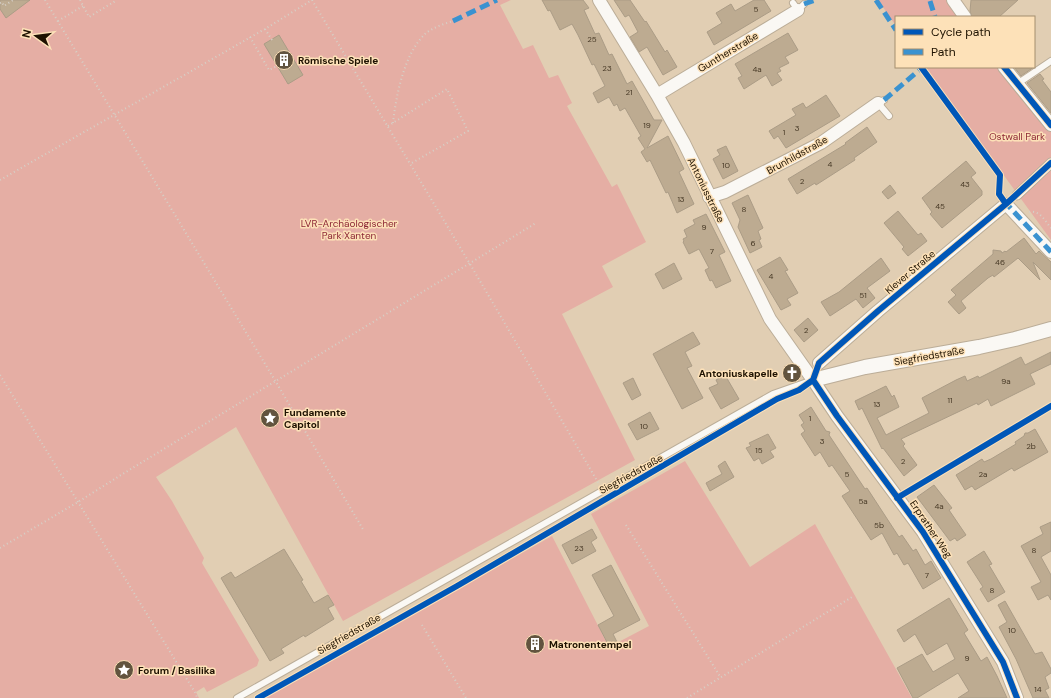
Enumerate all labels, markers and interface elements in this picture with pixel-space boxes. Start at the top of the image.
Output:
house number: 5 [754,4,759,14]
north arrow [16,16,56,56]
legend [895,16,1035,68]
text: Cycle path [931,24,991,40]
text: N [19,28,34,39]
street label: Guntherstraße [695,29,761,75]
house number: 25 [587,34,597,44]
text: Path [931,44,956,60]
building icon: Römische Spiele [273,49,295,71]
place label: Römische Spiele [298,54,378,67]
house number: 23 [602,63,612,73]
house number: 4a [752,64,762,74]
house number: 21 [625,87,633,97]
house number: 19 [643,120,651,130]
house number: 3 [795,123,800,133]
house number: 1 [783,127,785,137]
park label: Ostwall Park [989,130,1045,143]
street label: Brunhildstraße [764,133,830,177]
street label: Antoniusstraße [685,155,728,225]
house number: 4 [828,159,833,169]
house number: 10 [722,160,731,170]
house number: 2 [800,176,805,186]
house number: 43 [960,179,970,189]
house number: 13 [677,194,685,204]
house number: 45 [935,201,945,211]
house number: 8 [742,204,747,214]
park label: LVR-Archäologischer Park Xanten [301,217,398,242]
house number: 9 [701,222,707,232]
house number: 6 [750,238,756,248]
house number: 7 [710,246,714,256]
street label: Klever Straße [882,247,938,297]
house number: 46 [995,257,1005,267]
house number: 4 [769,271,774,281]
house number: 51 [859,290,867,300]
house number: 2 [804,325,809,335]
street label: Siegfriedstraße [893,343,965,369]
church icon: Antoniuskapelle [781,362,803,384]
place label: Antoniuskapelle [699,367,778,380]
house number: 9a [1001,376,1011,386]
house number: 11 [948,395,953,405]
house number: 13 [873,399,881,409]
place label: Fundamente Capitol [284,406,346,431]
place icon: Fundamente Capitol [259,407,281,429]
house number: 1 [809,413,811,423]
house number: 10 [640,421,649,431]
house number: 3 [820,436,825,446]
house number: 2b [1026,441,1036,451]
house number: 15 [755,445,763,455]
street label: Siegfriedstraße [597,451,665,497]
house number: 2 [901,456,906,466]
house number: 5 [845,469,850,479]
house number: 2a [979,469,987,479]
house number: 5a [858,496,868,506]
street label: Erprather Weg [907,498,955,561]
house number: 4a [934,501,944,511]
house number: 5b [874,520,884,530]
house number: 23 [574,543,584,553]
house number: 8 [1032,545,1037,555]
house number: 7 [925,570,929,580]
house number: 8 [990,585,995,595]
street label: Siegfriedstraße [315,610,383,657]
house number: 10 [1008,625,1017,635]
building icon: Matronentempel [524,633,546,655]
place label: Matronentempel [549,638,632,651]
house number: 9 [964,653,970,663]
place icon: Forum / Basilika [113,659,135,681]
place label: Forum / Basilika [138,664,215,677]
house number: 14 [1034,684,1042,694]

